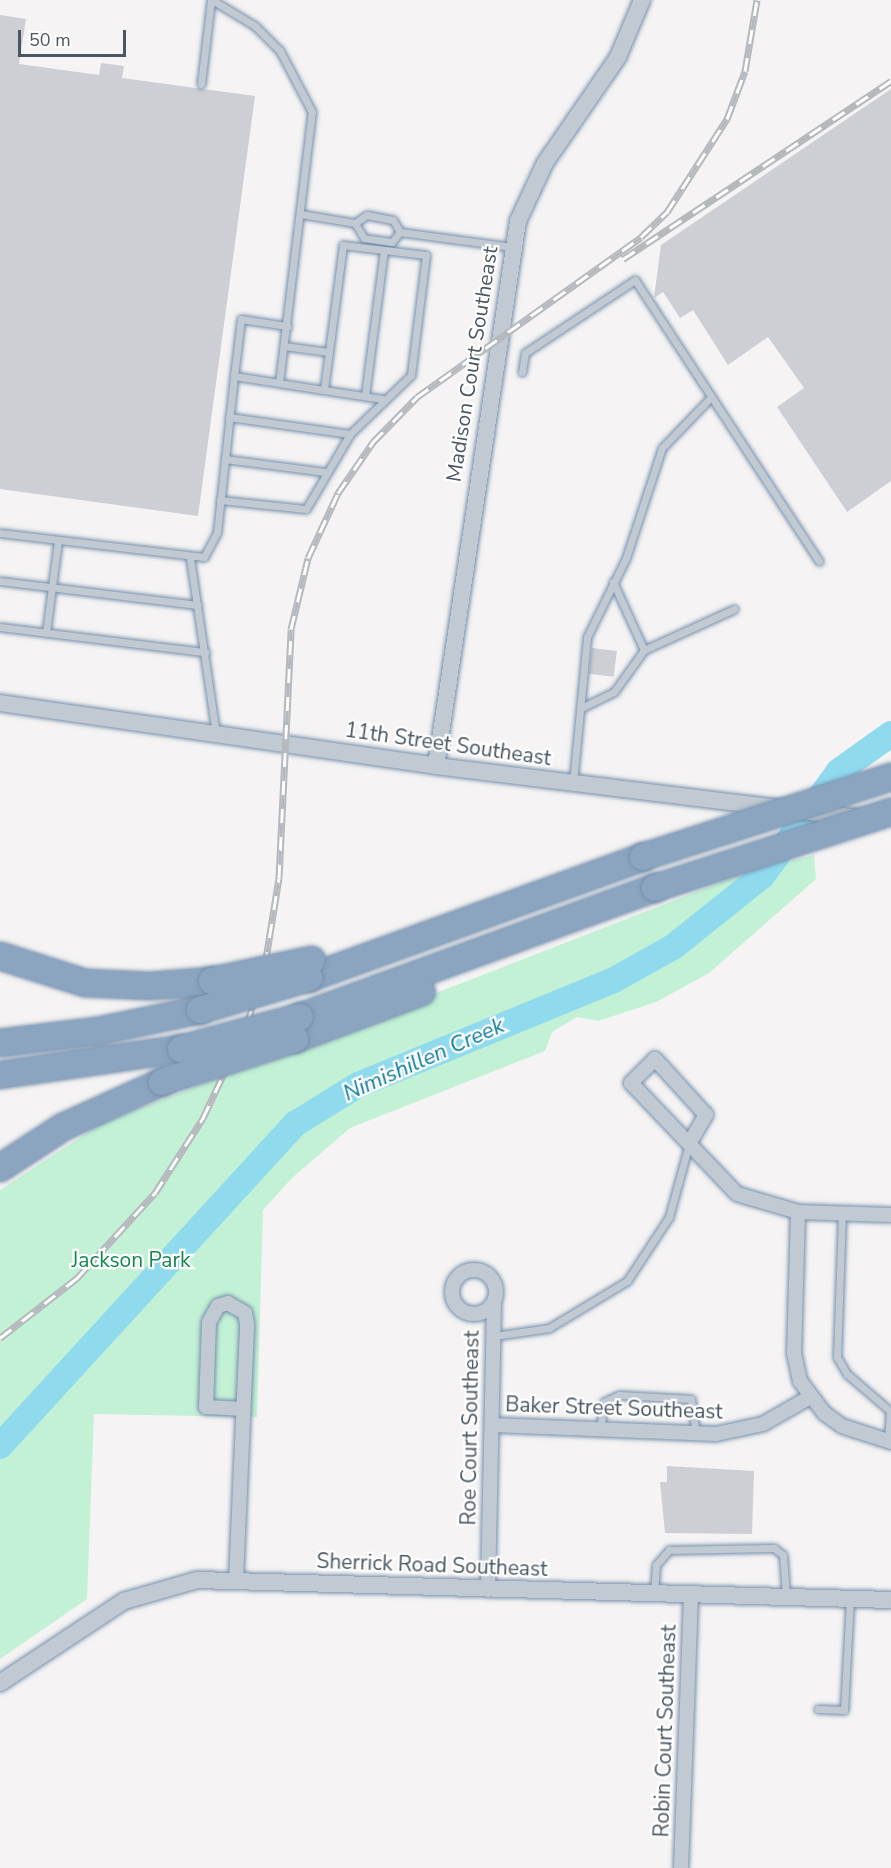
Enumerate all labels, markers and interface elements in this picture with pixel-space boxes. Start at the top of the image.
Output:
scale bar [21,18,129,56]
text: 50 m [29,28,71,52]
street label: Madison Court Southeast [441,244,503,484]
street label: 11th Street Southeast [343,717,553,771]
water label: Nimishillen Creek [340,1013,508,1107]
park label: Jackson Park [71,1247,191,1273]
street label: Roe Court Southeast [456,1330,484,1526]
street label: Baker Street Southeast [505,1392,723,1424]
street label: Sherrick Road Southeast [316,1548,548,1582]
street label: Robin Court Southeast [649,1624,681,1838]

